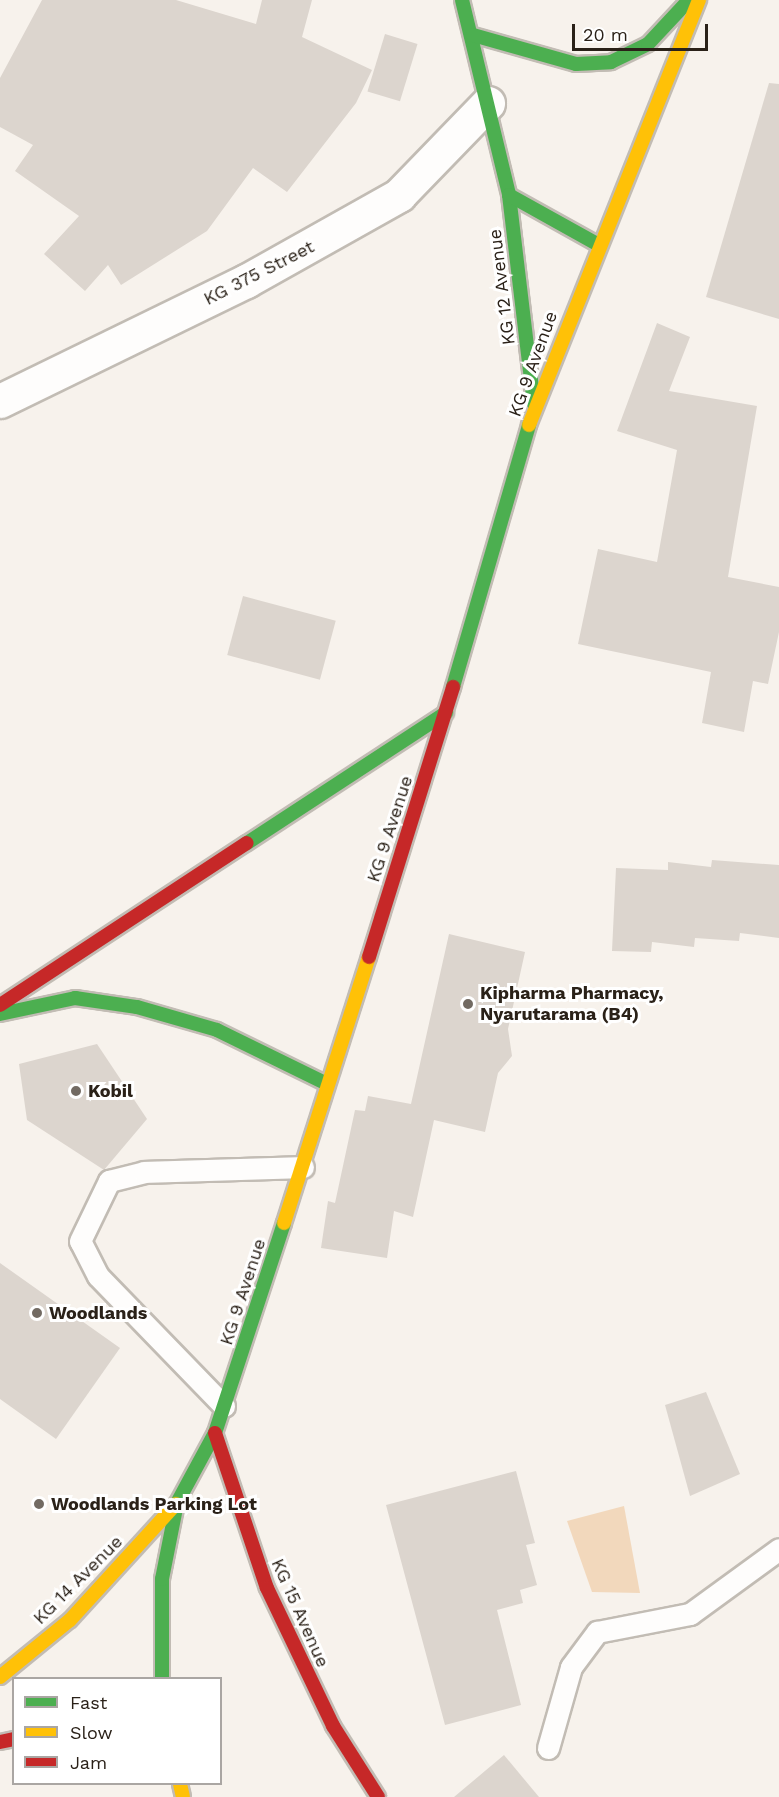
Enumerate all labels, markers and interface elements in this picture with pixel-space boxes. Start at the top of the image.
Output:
scale bar [575,12,712,50]
text: 20 m [583,24,628,45]
street label: KG 12 Avenue [484,227,520,347]
street label: KG 375 Street [200,236,318,310]
street label: KG 9 Avenue [504,308,562,420]
street label: KG 9 Avenue [363,773,417,885]
place label: Kipharma Pharmacy, Nyarutarama (B4) [480,983,664,1026]
marker: Kipharma Pharmacy, Nyarutarama (B4) [461,997,475,1011]
place label: Kobil [88,1080,133,1102]
marker: Kobil [69,1084,83,1098]
street label: KG 9 Avenue [216,1236,270,1348]
place label: Woodlands [49,1302,147,1324]
marker: Woodlands [30,1306,44,1320]
place label: Woodlands Parking Lot [51,1493,257,1515]
marker: Woodlands Parking Lot [32,1497,46,1511]
street label: KG 14 Avenue [29,1531,127,1629]
street label: KG 15 Avenue [266,1555,334,1671]
legend [12,1677,222,1785]
text: Fast [70,1692,107,1713]
text: Slow [70,1722,113,1743]
text: Jam [70,1752,107,1773]

